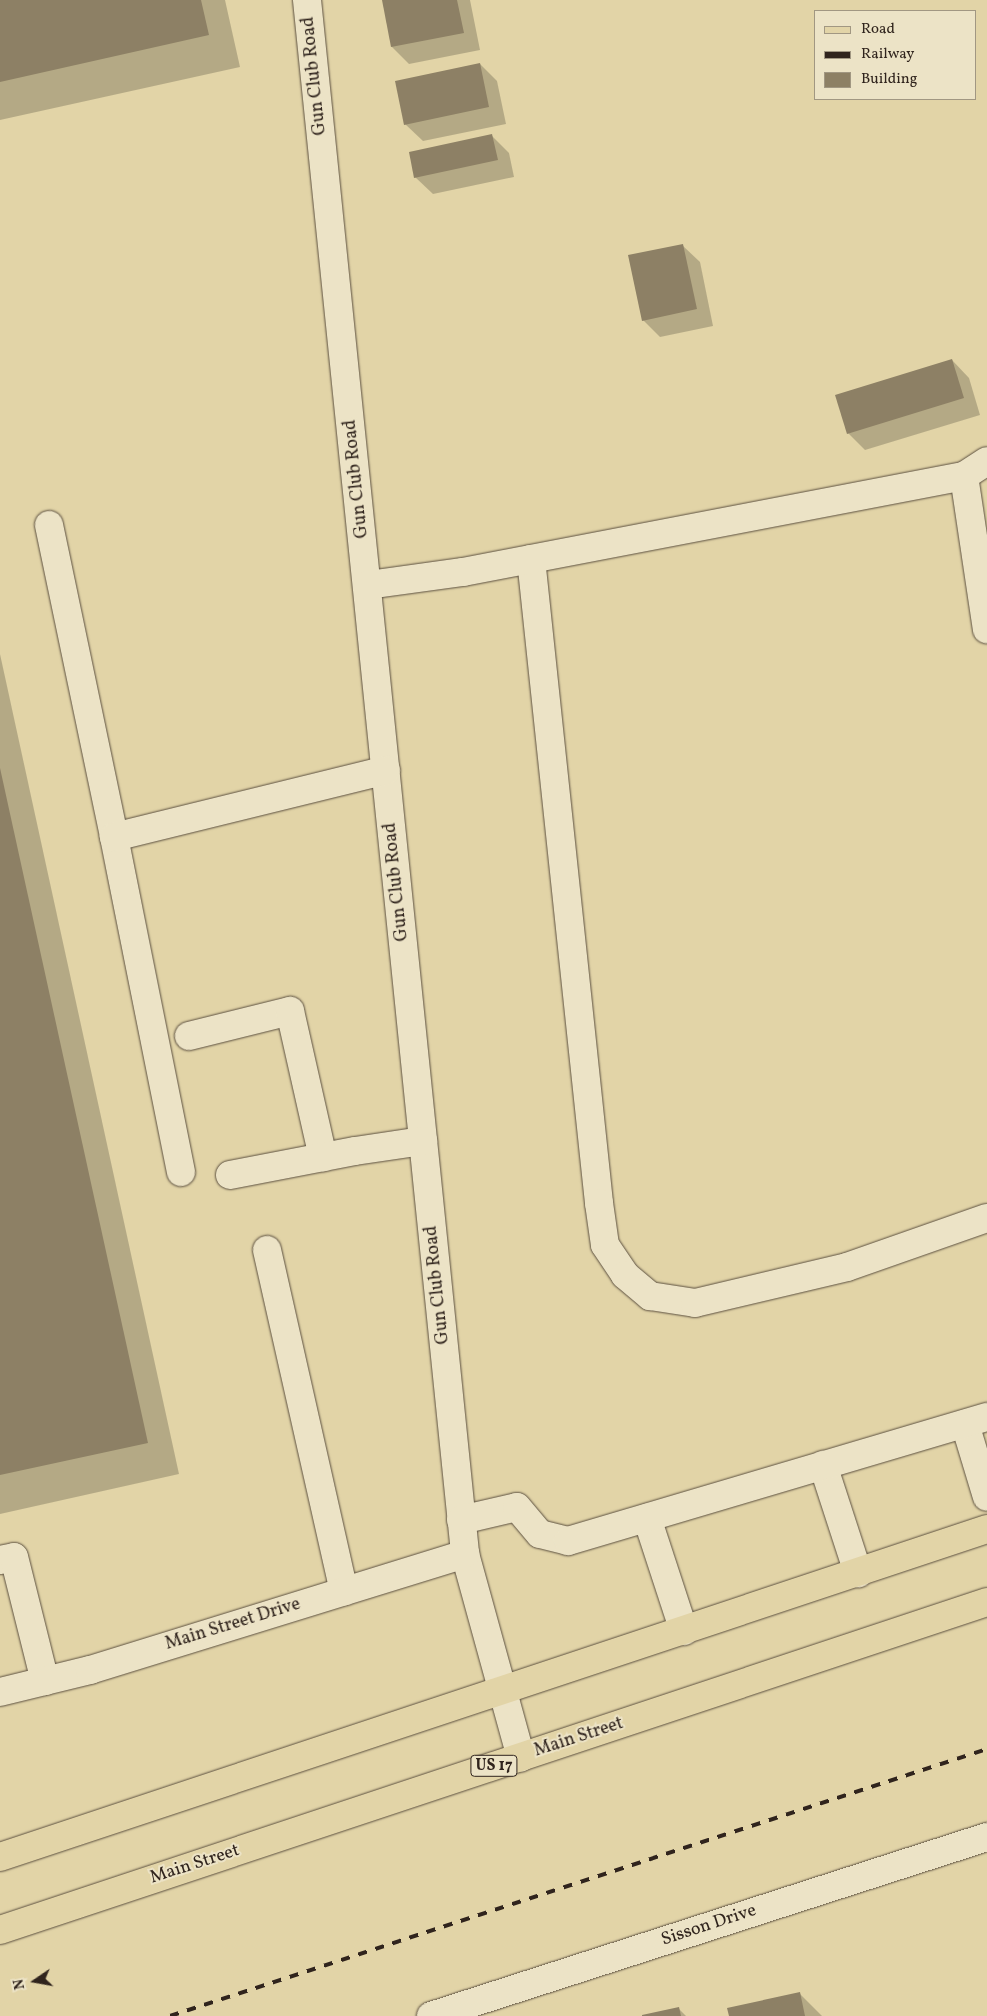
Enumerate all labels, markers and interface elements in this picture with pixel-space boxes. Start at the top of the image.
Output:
legend [814,10,977,100]
street label: Gun Club Road [298,16,332,136]
text: Road [861,19,895,40]
text: Railway [861,44,914,65]
text: Building [861,69,917,90]
street label: Gun Club Road [340,419,374,539]
street label: Gun Club Road [380,822,414,942]
street label: Gun Club Road [421,1225,455,1345]
street label: Main Street Drive [163,1594,303,1656]
street label: Main Street [532,1713,626,1763]
road number: US 17 [470,1752,518,1780]
street label: Main Street [148,1840,242,1890]
street label: Sisson Drive [659,1900,759,1952]
north arrow [10,1956,60,2006]
text: N [9,1977,30,1991]

